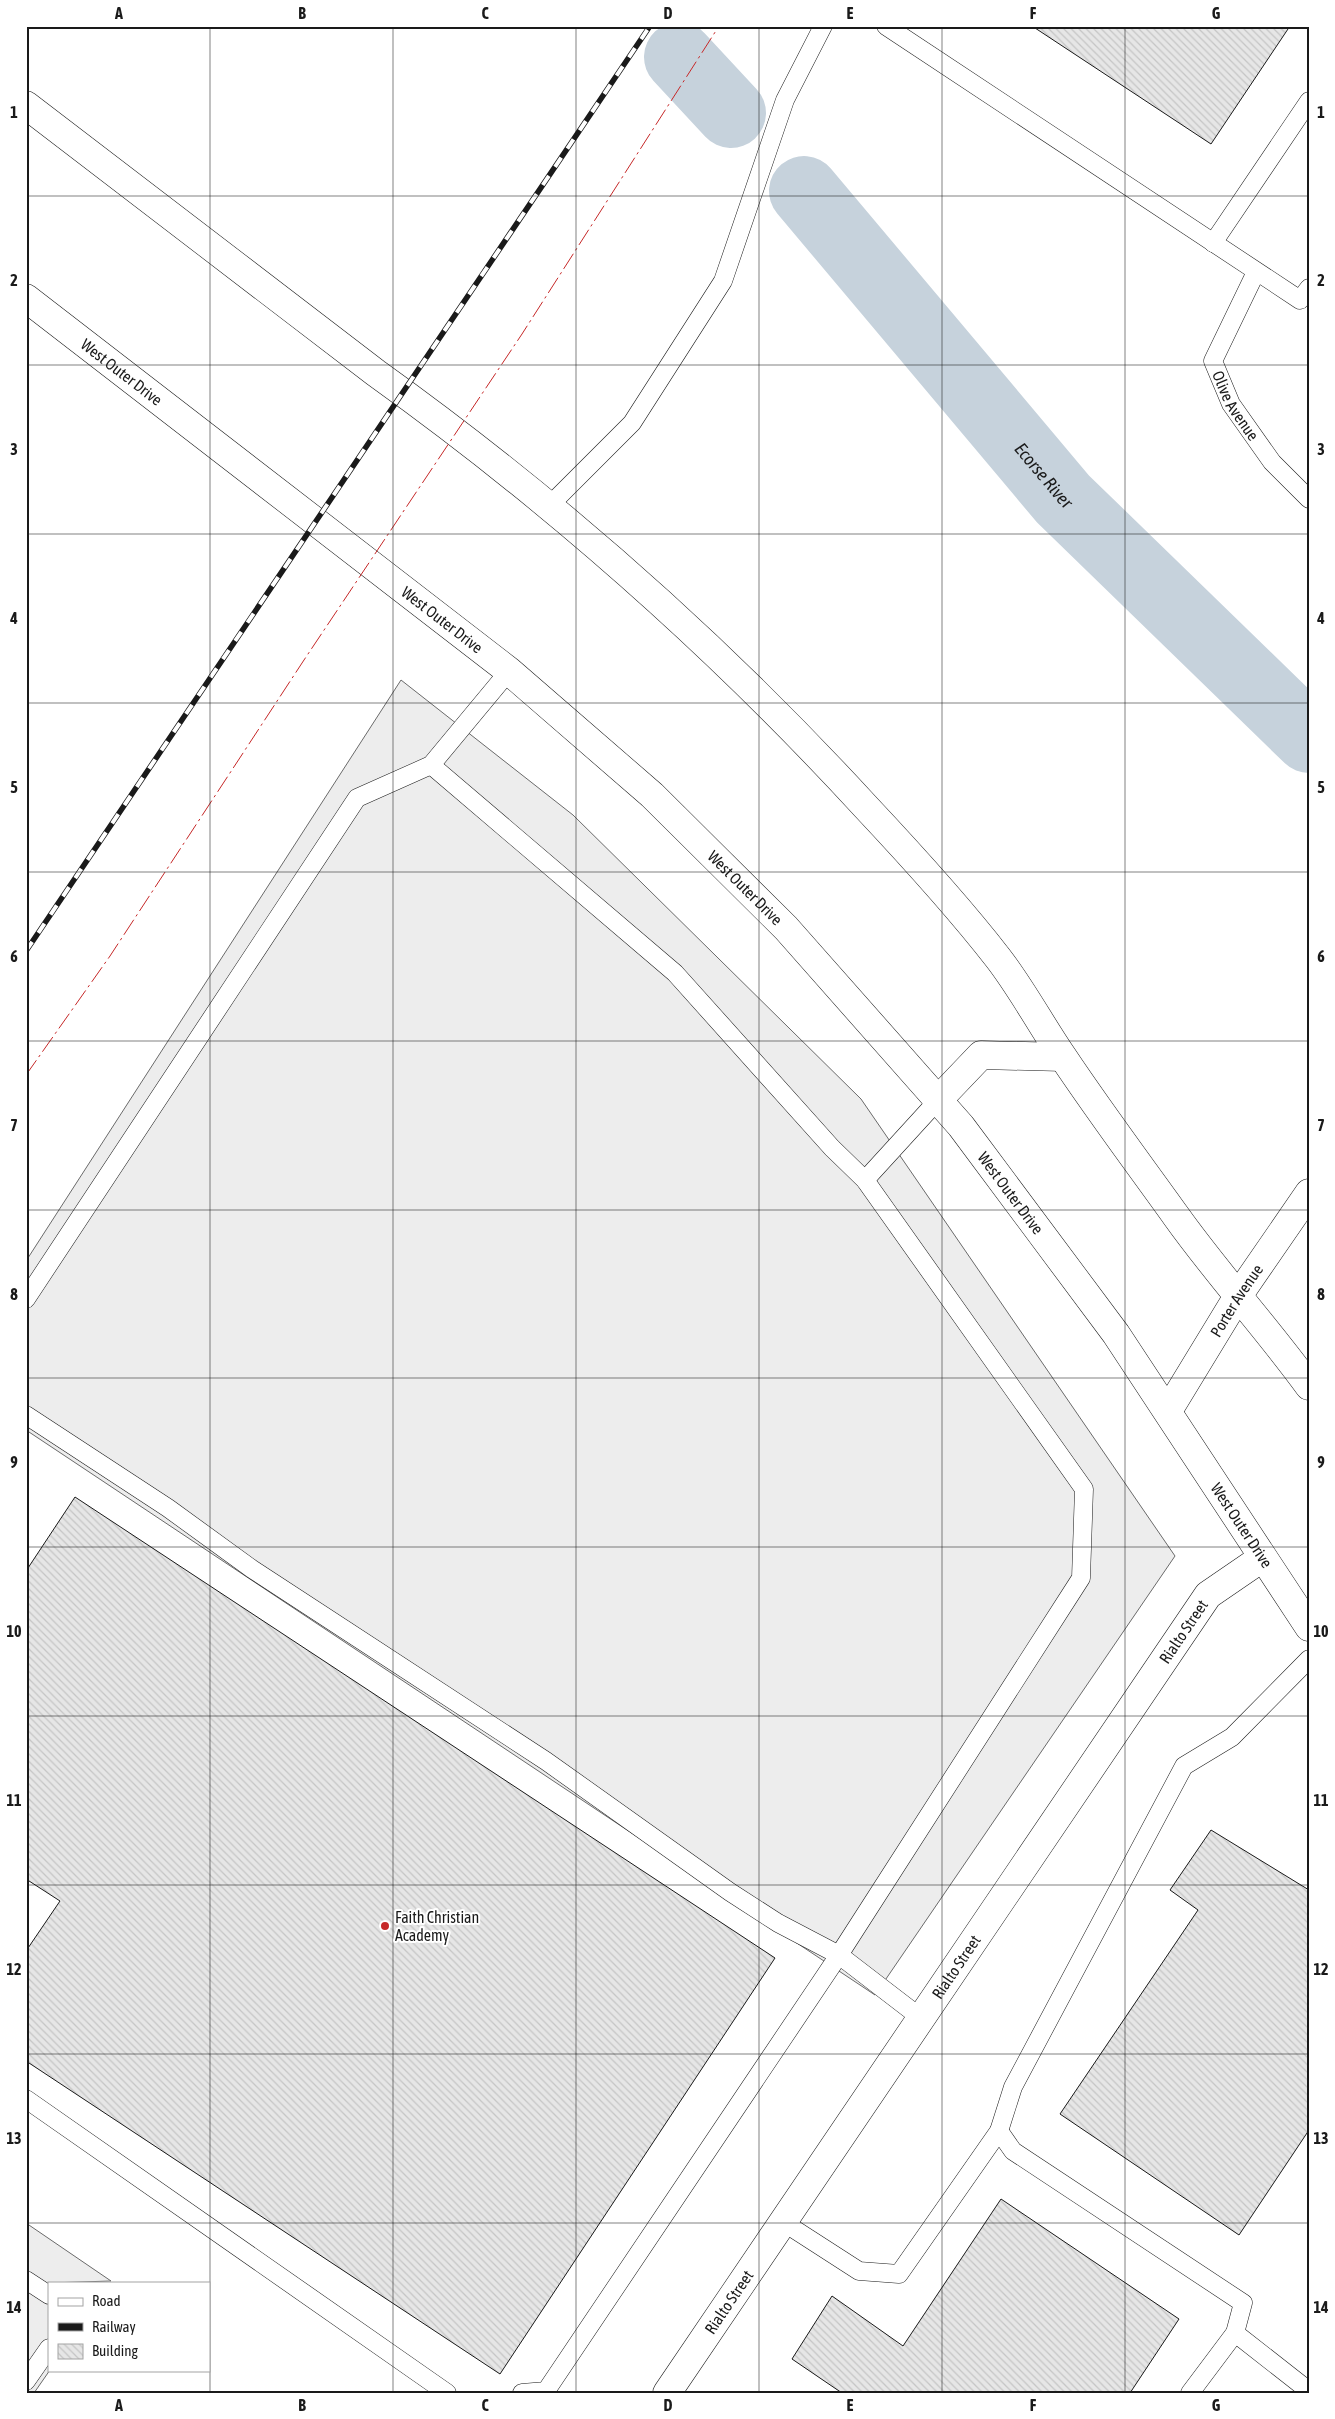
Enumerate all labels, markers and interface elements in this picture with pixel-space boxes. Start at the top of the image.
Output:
text: A [114,4,123,22]
text: B [298,4,306,22]
text: C [481,4,489,22]
text: D [664,4,673,22]
text: E [847,4,854,22]
text: F [1030,4,1037,22]
text: G [1212,4,1221,22]
text: 1 [10,103,18,121]
text: 1 [1317,103,1325,121]
text: 2 [10,271,18,289]
text: 2 [1317,271,1325,289]
street label: West Outer Drive [78,335,166,409]
street label: Olive Avenue [1209,368,1263,444]
water label: Ecorse River [1010,438,1078,513]
text: 3 [10,440,18,458]
text: 3 [1317,440,1325,458]
street label: West Outer Drive [398,583,486,656]
text: 4 [9,609,18,627]
text: 4 [1316,609,1325,627]
text: 5 [10,778,18,796]
text: 5 [1317,778,1325,796]
street label: West Outer Drive [704,847,786,928]
text: 6 [10,947,18,965]
text: 6 [1317,947,1325,965]
text: 7 [10,1116,18,1134]
text: 7 [1317,1116,1325,1134]
street label: West Outer Drive [974,1148,1047,1237]
street label: Porter Avenue [1206,1261,1266,1340]
text: 8 [10,1285,18,1303]
text: 8 [1317,1285,1325,1303]
text: 9 [10,1453,18,1471]
text: 9 [1317,1453,1325,1471]
street label: West Outer Drive [1208,1480,1276,1571]
street label: Rialto Street [1155,1596,1211,1667]
text: 10 [6,1622,22,1640]
text: 10 [1313,1622,1329,1640]
text: 11 [6,1791,22,1809]
text: 11 [1313,1791,1329,1809]
place label: Faith Christian Academy [395,1908,479,1945]
marker: Faith Christian Academy [379,1920,391,1932]
street label: Rialto Street [928,1931,984,2002]
text: 12 [6,1960,22,1978]
text: 12 [1313,1960,1329,1978]
text: 13 [6,2129,22,2147]
text: 13 [1313,2129,1329,2147]
street label: Rialto Street [701,2266,757,2337]
legend [48,2282,210,2372]
text: Road [92,2292,121,2309]
text: 14 [6,2298,22,2316]
text: 14 [1313,2298,1329,2316]
text: Railway [92,2318,136,2335]
text: Building [92,2342,138,2359]
text: A [114,2396,123,2414]
text: B [298,2396,306,2414]
text: C [481,2396,489,2414]
text: D [664,2396,673,2414]
text: E [847,2396,854,2414]
text: F [1030,2396,1037,2414]
text: G [1212,2396,1221,2414]

